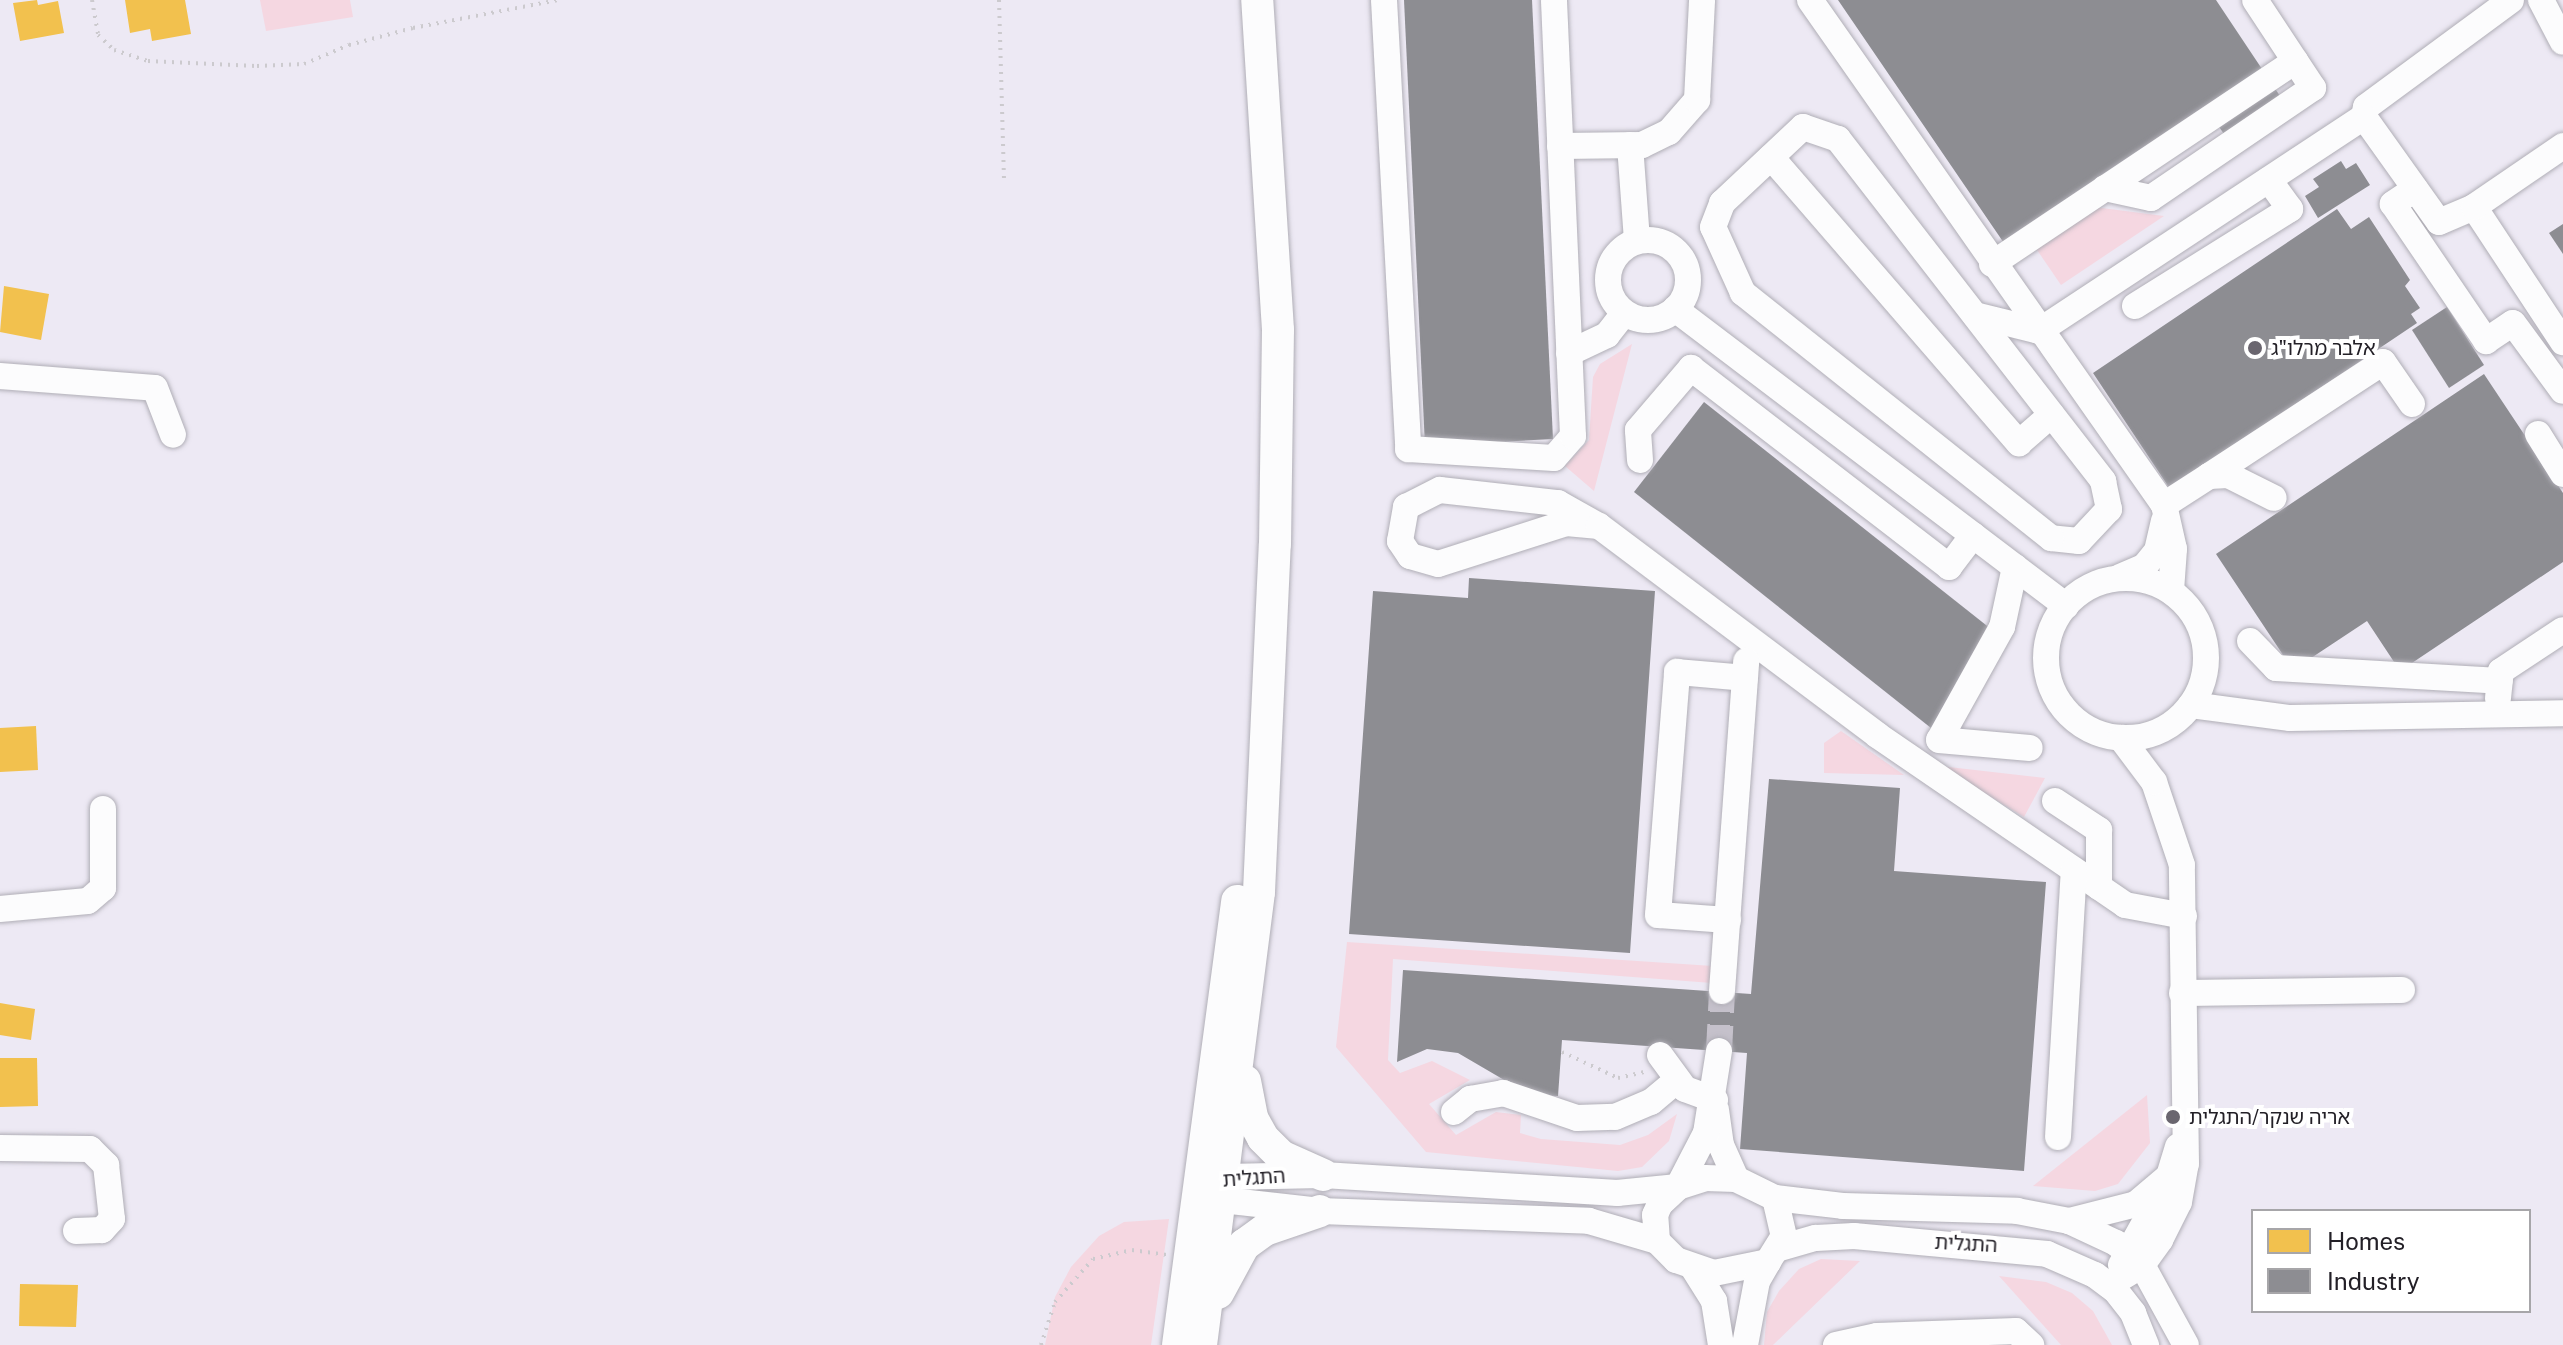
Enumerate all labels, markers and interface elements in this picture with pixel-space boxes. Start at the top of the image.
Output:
place label: אלבר מרלו"ג [2271,336,2376,360]
marker: אלבר מרלו"ג [2246,339,2264,357]
place label: אריה שנקר/התגלית [2189,1105,2350,1129]
marker: אריה שנקר/התגלית [2164,1108,2182,1126]
street label: התגלית [1222,1164,1286,1192]
legend [2251,1209,2531,1313]
text: Homes [2327,1227,2405,1255]
street label: התגלית [1934,1230,1998,1258]
text: Industry [2327,1267,2420,1295]

